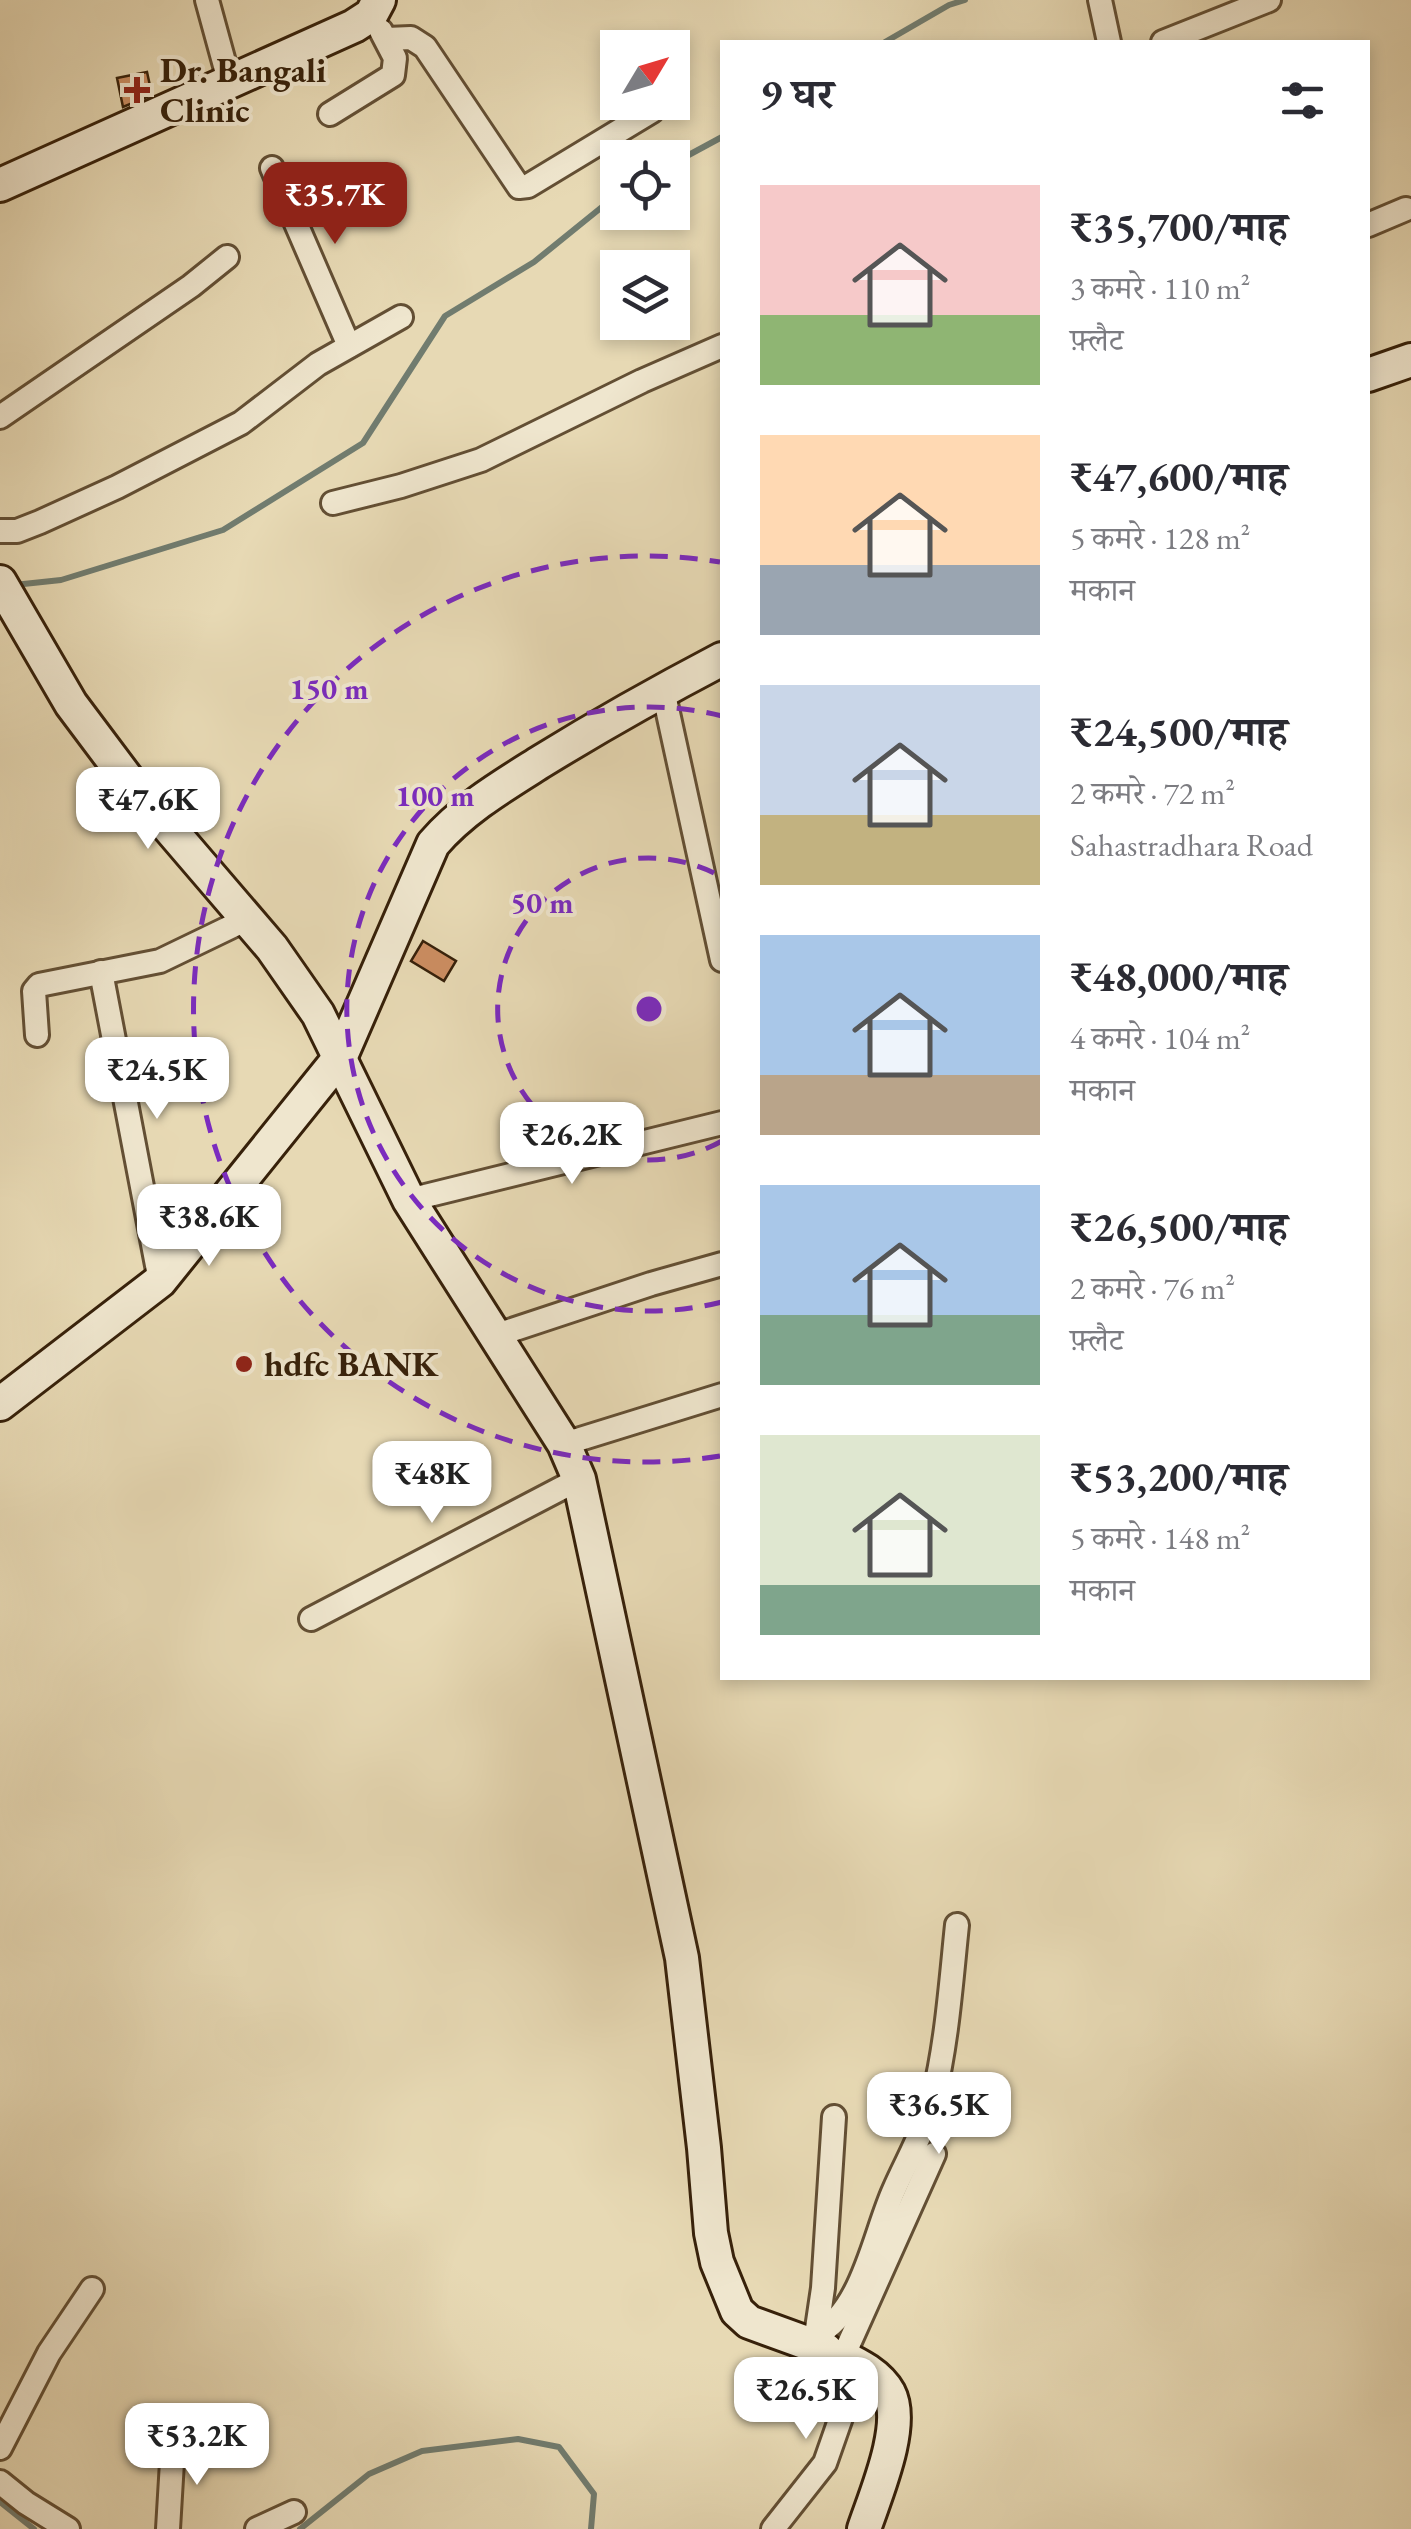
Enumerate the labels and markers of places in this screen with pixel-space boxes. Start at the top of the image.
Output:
place label: Dr. Bangali Clinic [160,47,326,132]
marker: Dr. Bangali Clinic [124,77,150,103]
pin: ₹35.7K [254,162,416,247]
pin: ₹47.6K [67,767,229,852]
centre of rings [631,991,667,1027]
pin: ₹24.5K [76,1037,238,1122]
pin: ₹26.2K [491,1102,653,1187]
pin: ₹38.6K [128,1184,290,1269]
place label: hdfc BANK [264,1341,440,1386]
marker: hdfc BANK [233,1353,255,1375]
pin: ₹48K [373,1441,491,1526]
pin: ₹36.5K [858,2072,1020,2157]
pin: ₹26.5K [725,2357,887,2442]
pin: ₹53.2K [116,2403,278,2488]

